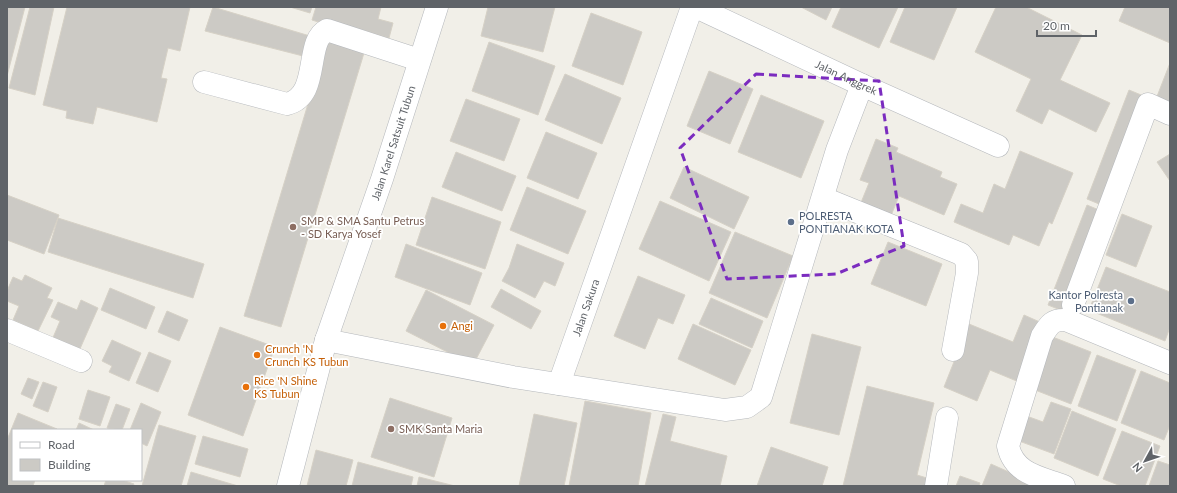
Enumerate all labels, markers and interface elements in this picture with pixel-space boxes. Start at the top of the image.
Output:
scale bar [1037,12,1096,38]
text: 20 m [1043,18,1070,33]
street label: Jalan Anggrek [813,57,880,97]
street label: Jalan Karel Satsuit Tubun [368,84,417,202]
place label: POLRESTA PONTIANAK KOTA [799,209,895,235]
place label: SMP & SMA Santu Petrus - SD Karya Yosef [301,214,424,240]
marker: POLRESTA PONTIANAK KOTA [786,217,796,227]
marker: SMP & SMA Santu Petrus - SD Karya Yosef [288,222,298,232]
street label: Jalan Sakura [569,277,601,338]
place label: Kantor Polresta Pontianak [1049,288,1123,314]
marker: Kantor Polresta Pontianak [1126,296,1136,306]
place label: Angi [451,319,473,332]
marker: Angi [438,321,448,331]
place label: Crunch 'N Crunch KS Tubun [265,342,348,368]
marker: Crunch 'N Crunch KS Tubun [252,350,262,360]
place label: Rice 'N Shine KS Tubun [254,374,317,400]
marker: Rice 'N Shine KS Tubun [241,382,251,392]
place label: SMK Santa Maria [399,422,483,435]
marker: SMK Santa Maria [386,424,396,434]
legend [12,429,142,481]
text: Road [48,437,75,452]
north arrow [1125,441,1165,481]
text: Building [48,457,91,472]
text: N [1129,460,1145,475]

